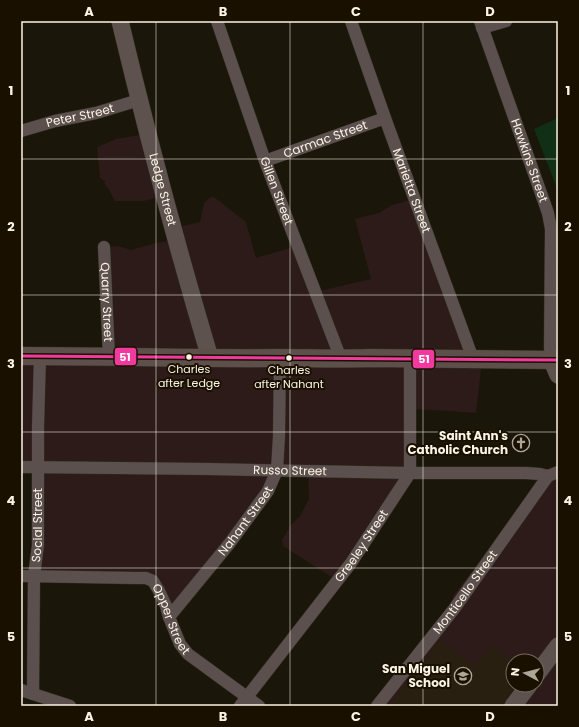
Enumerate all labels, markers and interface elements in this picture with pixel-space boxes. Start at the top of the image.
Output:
text: A [84,2,94,21]
text: B [219,2,228,21]
text: C [351,2,361,21]
text: D [485,2,495,21]
text: 1 [9,81,13,100]
text: 1 [566,81,570,100]
street label: Peter Street [44,99,116,131]
street label: Carmac Street [281,116,369,162]
street label: Hawkins Street [507,116,553,205]
street label: Marietta Street [389,146,435,235]
street label: Ledge Street [145,151,181,228]
street label: Gillen Street [256,154,298,227]
text: 2 [7,217,15,236]
text: 2 [564,217,572,236]
street label: Quarry Street [97,262,117,342]
line badge: 51 [114,347,137,366]
text: 51 [119,349,131,365]
line badge: 51 [412,349,435,369]
text: 51 [418,351,430,367]
marker: Charles after Ledge [184,352,194,362]
marker: Charles after Nahant [284,353,294,363]
text: 3 [7,354,15,373]
text: 3 [564,354,572,373]
place label: Charles after Ledge [158,361,220,391]
place label: Charles after Nahant [254,362,324,392]
place label: Saint Ann's Catholic Church [407,427,508,458]
church icon: Saint Ann's Catholic Church [511,433,531,453]
street label: Russo Street [253,461,327,479]
street label: Nahant Street [214,484,277,559]
street label: Social Street [27,488,46,563]
text: 4 [7,491,16,510]
text: 4 [564,491,573,510]
street label: Greeley Street [330,506,392,585]
street label: Monticello Street [428,547,501,637]
street label: Opper Street [148,580,194,658]
text: 5 [7,627,15,646]
text: 5 [564,627,572,646]
north arrow [505,653,545,693]
place label: San Miguel School [382,660,450,691]
school or university icon: San Miguel School [453,666,473,686]
text: N [507,667,524,677]
text: A [84,707,94,726]
text: B [219,707,228,726]
text: C [351,707,361,726]
text: D [485,707,495,726]

